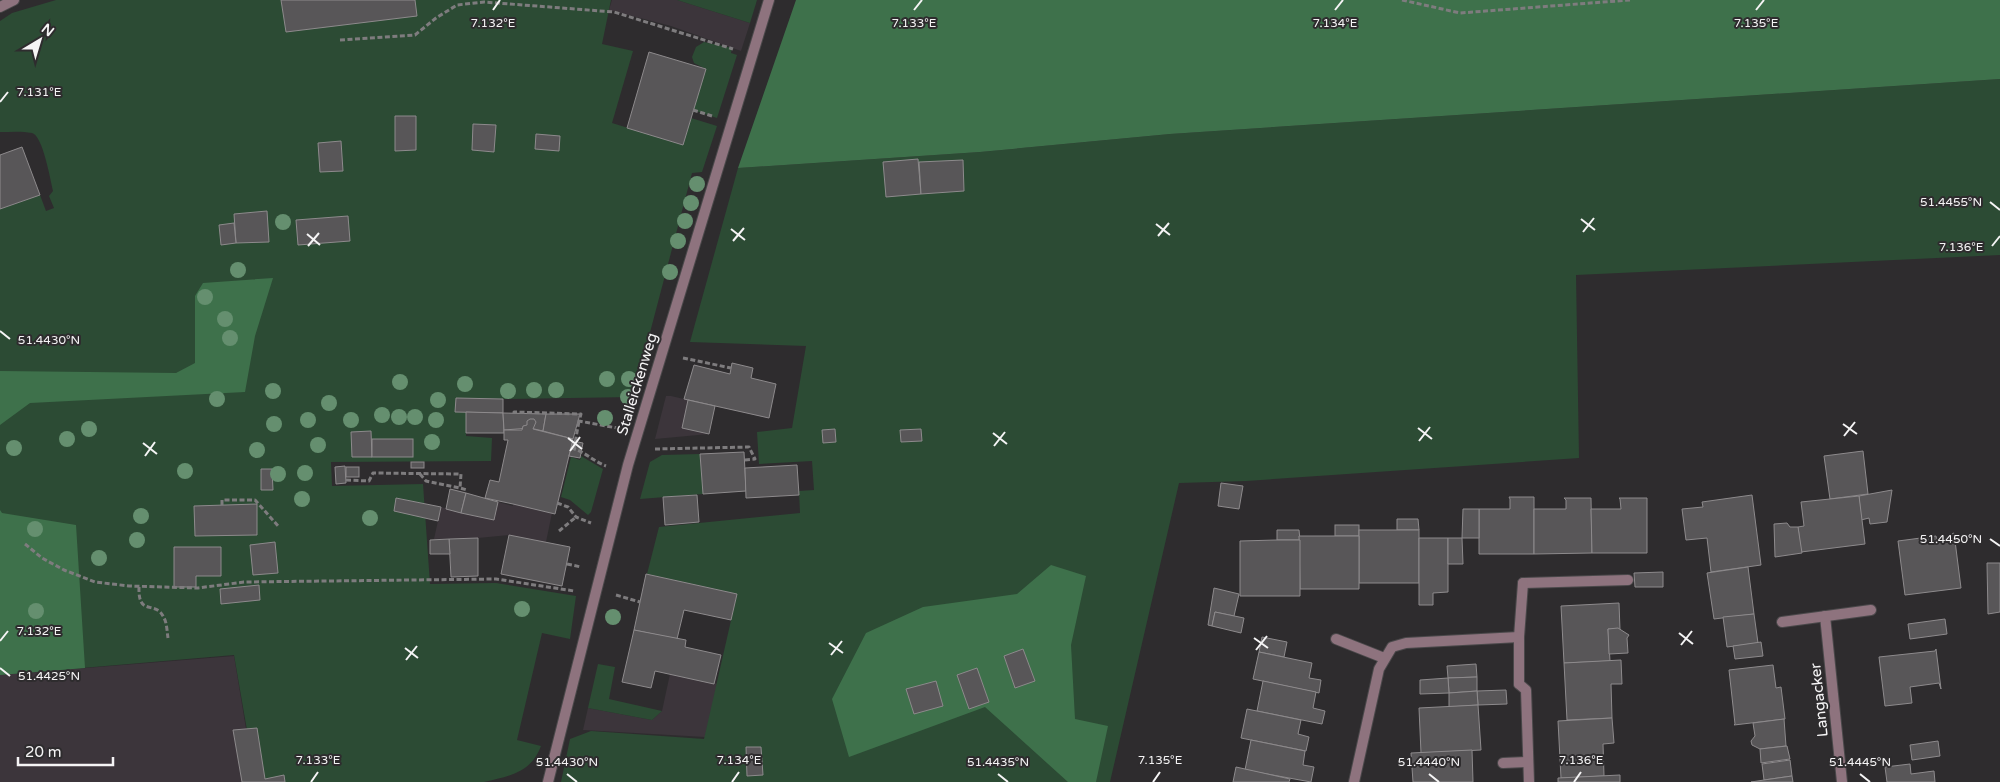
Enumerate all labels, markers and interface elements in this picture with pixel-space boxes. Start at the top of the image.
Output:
north arrow [15,15,65,65]
text: 7.132°E [471,16,516,30]
text: 7.133°E [892,16,937,30]
text: 7.134°E [1313,16,1358,30]
text: 7.135°E [1734,16,1779,30]
text: N [38,20,57,40]
text: 7.131°E [17,85,62,99]
text: 51.4455°N [1920,195,1982,209]
text: 7.136°E [1939,240,1984,254]
street label: Stalleickenweg [613,331,661,437]
text: 51.4430°N [18,333,80,347]
text: 51.4450°N [1920,532,1982,546]
text: 7.132°E [17,624,62,638]
street label: Langacker [1806,662,1832,738]
text: 51.4425°N [18,669,80,683]
scale bar [18,734,112,766]
text: 20 m [25,743,62,761]
text: 7.133°E [296,753,341,767]
text: 7.134°E [717,753,762,767]
text: 7.135°E [1138,753,1183,767]
text: 7.136°E [1559,753,1604,767]
text: 51.4430°N [536,755,598,769]
text: 51.4435°N [967,755,1029,769]
text: 51.4440°N [1398,755,1460,769]
text: 51.4445°N [1829,755,1891,769]

